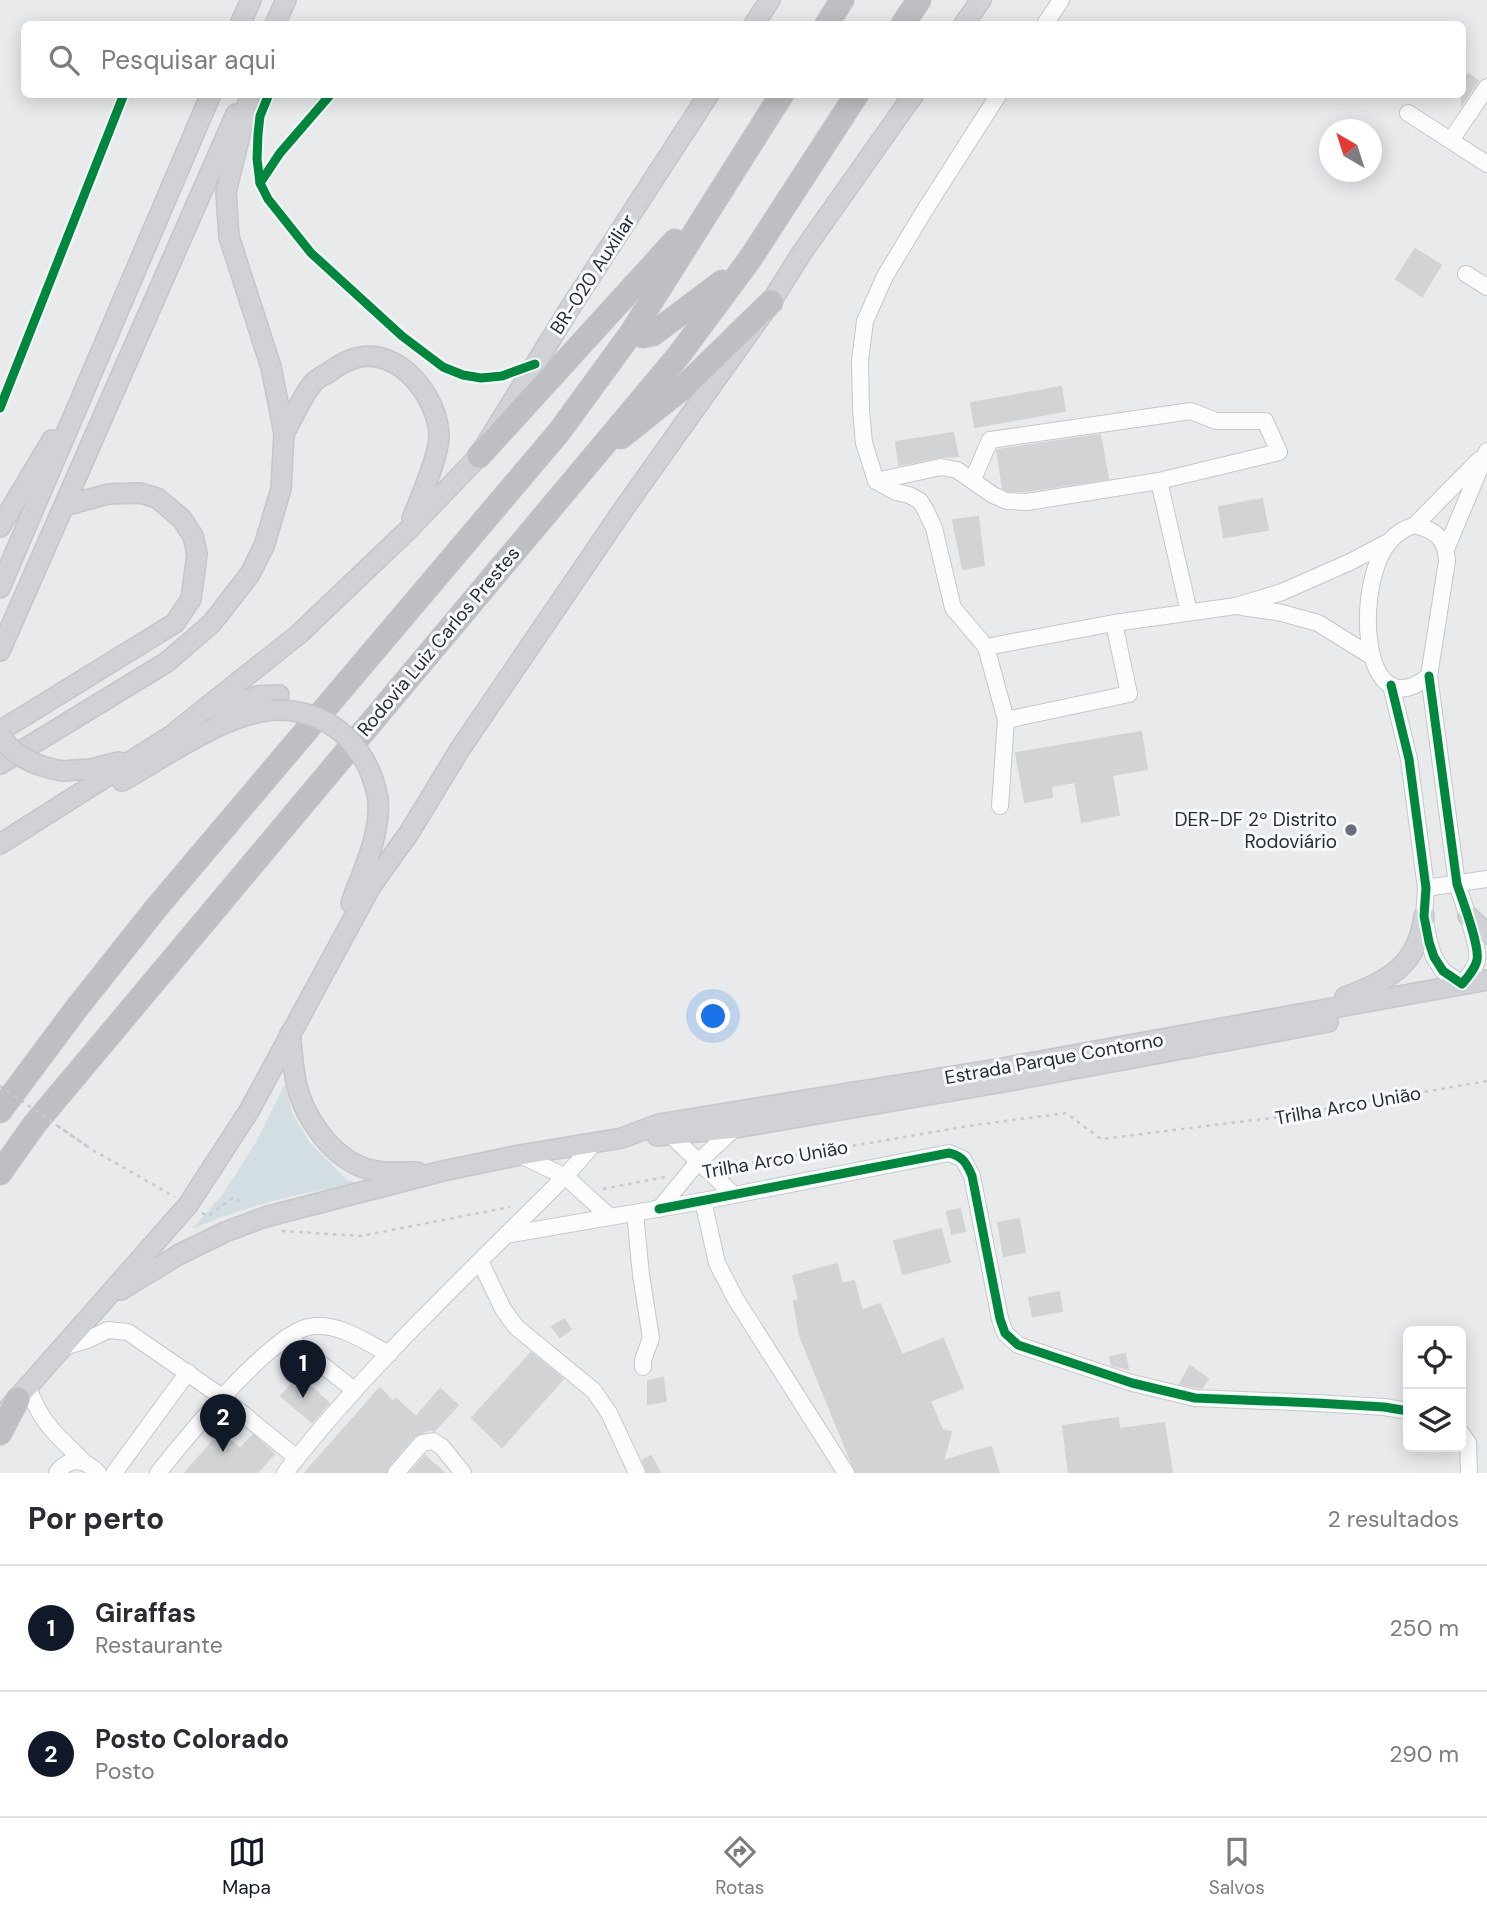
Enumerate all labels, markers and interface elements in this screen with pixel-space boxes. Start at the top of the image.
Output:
search box [21,21,1466,98]
icon: search [45,41,83,79]
text: Pesquisar aqui [101,43,276,77]
north arrow [1319,119,1382,182]
street label: BR-020 Auxiliar [544,210,641,339]
street label: Rodovia Luiz Carlos Prestes [352,541,525,741]
place label: DER-DF 2º Distrito Rodoviário [1174,807,1337,854]
marker: DER-DF 2º Distrito Rodoviário [1343,822,1359,838]
your location [696,999,730,1033]
street label: Estrada Parque Contorno [943,1027,1165,1090]
street label: Trilha Arco União [1273,1080,1423,1131]
street label: Trilha Arco União [700,1134,850,1185]
map controls [1403,1326,1466,1452]
button: locate [1403,1326,1466,1389]
pin: 1 [280,1340,326,1398]
button: layers [1403,1389,1466,1452]
pin: 2 [200,1394,246,1452]
text: Por perto [28,1499,164,1538]
text: 2 resultados [1328,1504,1459,1534]
text: Giraffas [95,1596,196,1630]
text: 1 [47,1613,55,1643]
text: 250 m [1389,1613,1459,1643]
text: Restaurante [95,1630,223,1660]
text: Posto Colorado [95,1722,289,1756]
text: 2 [44,1739,58,1769]
text: 290 m [1389,1739,1459,1769]
text: Posto [95,1756,155,1786]
tab: Mapa [222,1833,271,1900]
tab: Rotas [715,1833,764,1900]
tab: Salvos [1209,1833,1265,1900]

